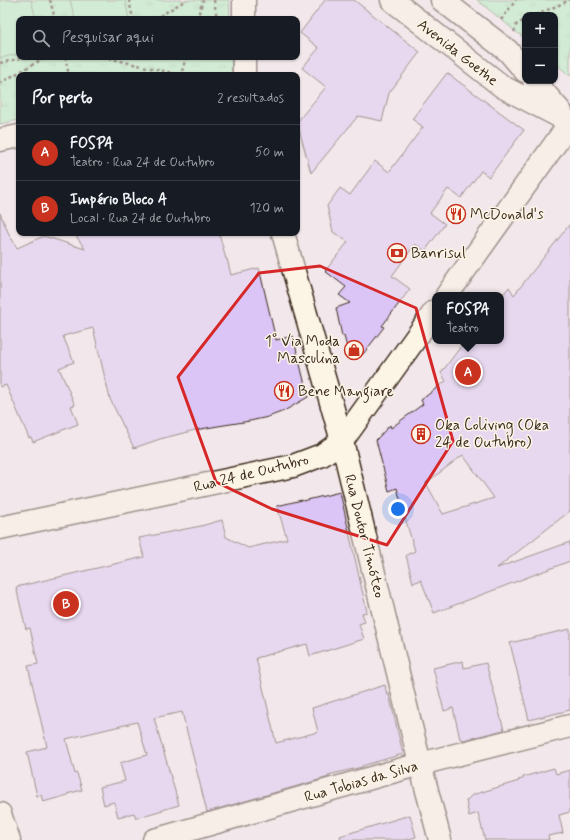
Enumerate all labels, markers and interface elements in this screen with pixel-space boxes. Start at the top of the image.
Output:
map controls [522,12,558,84]
button: + [522,12,558,48]
street label: Avenida Goethe [413,15,502,91]
search box [16,16,300,60]
icon: search [30,27,52,49]
text: Pesquisar aqui [62,28,154,48]
button: − [522,48,558,84]
text: Por perto [32,87,93,109]
text: 2 resultados [217,90,284,107]
text: FOSPA [70,134,114,154]
text: A [41,144,49,161]
text: 50 m [255,144,284,161]
text: Teatro · Rua 24 de Outubro [70,154,215,171]
text: Império Bloco A [70,190,167,210]
text: B [41,200,49,217]
text: 120 m [250,200,284,217]
restaurant icon: McDonald's [445,203,467,225]
place label: McDonald's [470,205,544,225]
text: Local · Rua 24 de Outubro [70,210,211,227]
bank icon: Banrisul [386,242,408,264]
place label: Banrisul [411,244,466,264]
popup [432,292,504,344]
text: FOSPA [446,300,490,320]
text: Teatro [446,320,479,337]
place label: 1° Via Moda Masculina [265,332,340,369]
shop icon: 1° Via Moda Masculina [343,339,365,361]
pin: A [455,357,481,387]
restaurant icon: Bene Mangiare [273,380,295,402]
place label: Bene Mangiare [298,382,394,403]
place label: Oka Coliving (Oka 24 de Outubro) [435,416,549,453]
building icon: Oka Coliving (Oka 24 de Outubro) [410,423,432,445]
street label: Rua 24 de Outubro [192,450,311,498]
street label: Rua Doutor Timóteo [339,472,389,600]
your location [388,499,408,519]
pin: B [53,589,79,619]
street label: Rua Tobias da Silva [302,756,420,808]

